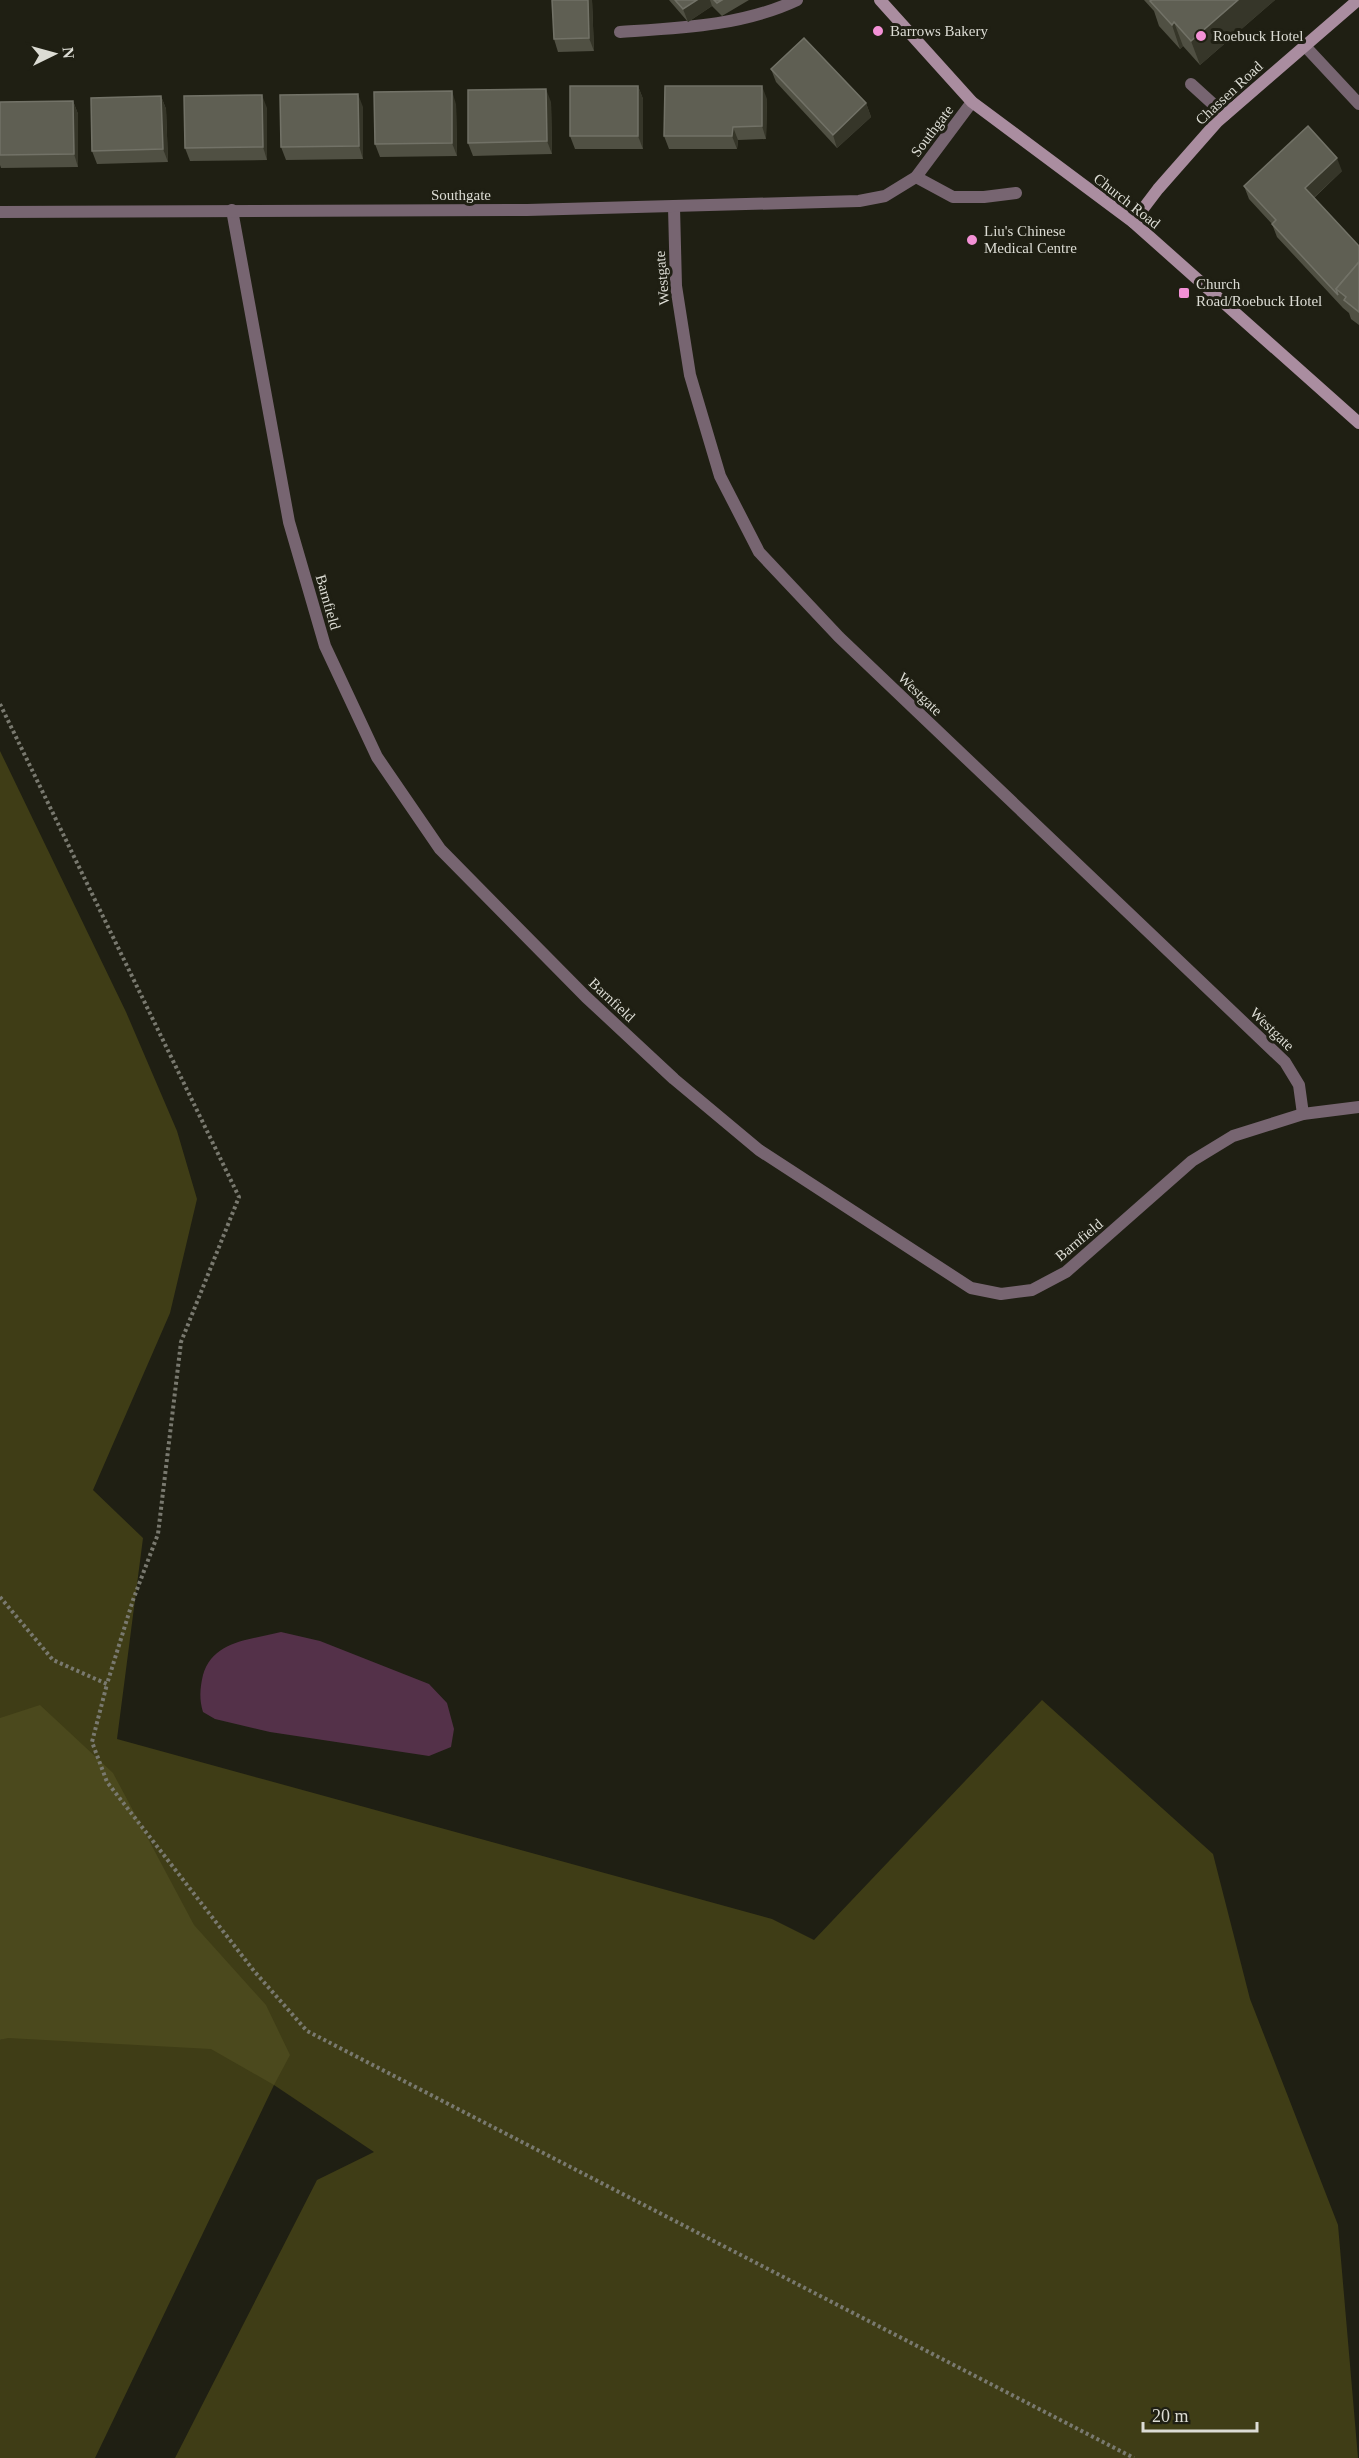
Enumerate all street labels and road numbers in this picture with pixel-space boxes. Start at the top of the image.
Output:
street label: Chassen Road [1192,58,1266,128]
street label: Southgate [908,102,957,160]
street label: Church Road [1091,170,1164,232]
street label: Southgate [431,187,491,203]
street label: Westgate [652,250,672,306]
street label: Barnfield [313,573,344,632]
street label: Westgate [895,669,945,719]
street label: Barnfield [586,975,639,1026]
street label: Westgate [1247,1004,1297,1054]
street label: Barnfield [1052,1215,1106,1264]

